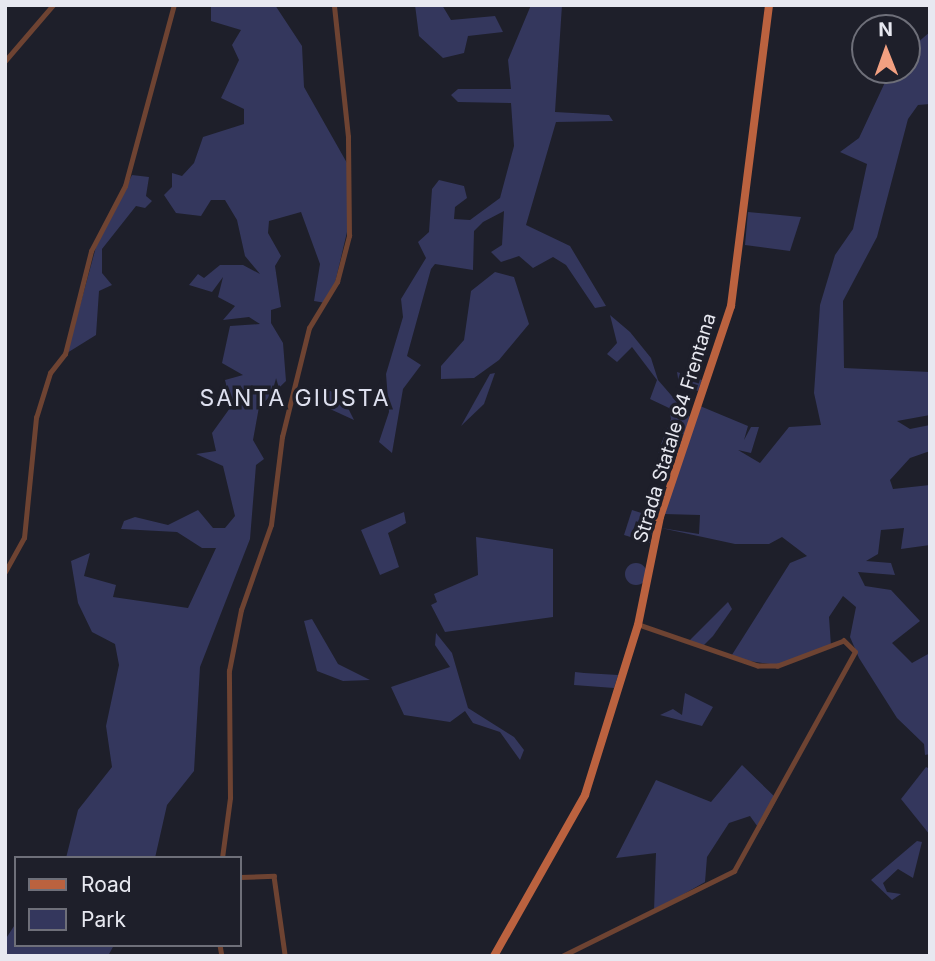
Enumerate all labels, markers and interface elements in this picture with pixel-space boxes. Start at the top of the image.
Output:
north arrow [851,14,921,84]
text: N [878,18,893,41]
street label: Strada Statale 84 Frentana [629,310,721,546]
district label: SANTA GIUSTA [201,384,389,412]
legend [14,856,242,947]
text: Road [81,872,132,897]
text: Park [81,907,126,932]

